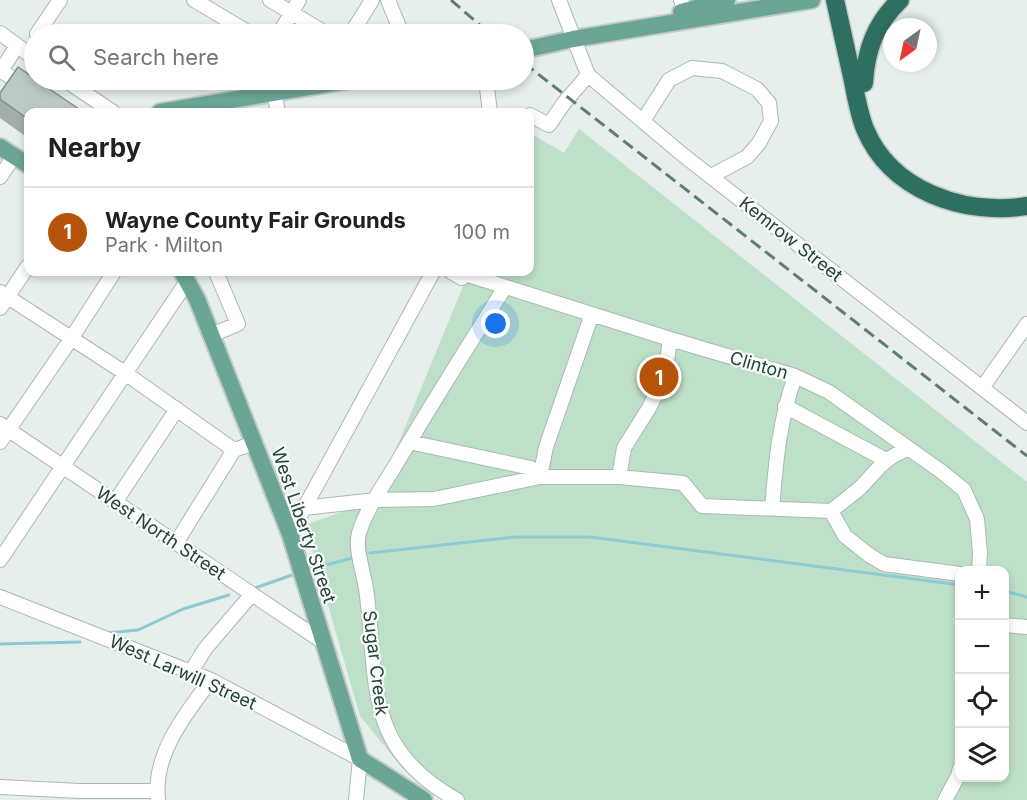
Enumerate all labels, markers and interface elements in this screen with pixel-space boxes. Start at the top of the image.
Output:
north arrow [883,18,937,72]
search box [24,24,534,90]
icon: search [45,41,78,74]
text: Search here [93,44,219,70]
text: Nearby [48,132,141,163]
street label: Kemrow Street [735,192,847,286]
text: Wayne County Fair Grounds [105,207,406,233]
text: 1 [63,220,72,244]
text: 100 m [453,220,510,244]
text: Park · Milton [105,233,223,257]
your location [481,309,510,338]
street label: Clinton [727,347,791,383]
pin: 1 [640,354,678,400]
street label: West Liberty Street [268,444,341,606]
street label: West North Street [92,482,230,584]
map controls [955,566,1009,782]
button: + [955,566,1009,620]
street label: Sugar Creek [359,609,393,717]
button: − [955,620,1009,674]
street label: West Larwill Street [106,630,260,714]
button: locate [955,674,1009,728]
button: layers [955,728,1009,782]

